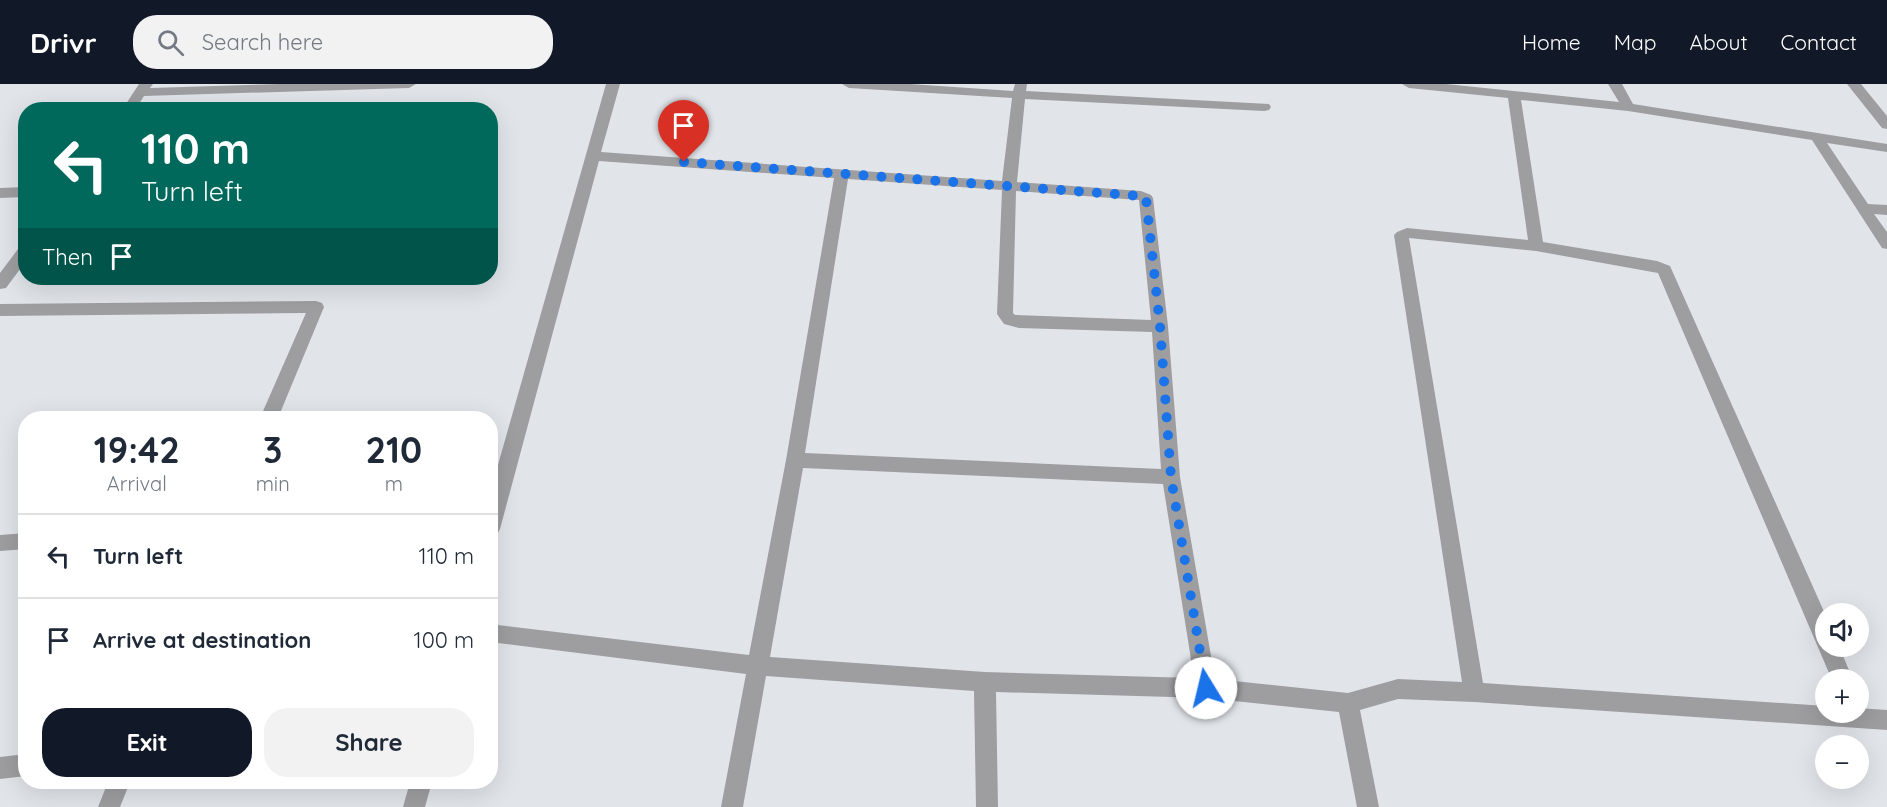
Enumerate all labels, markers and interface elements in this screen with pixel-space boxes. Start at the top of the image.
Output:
search box [133,15,553,69]
text: Drivr [30,25,97,60]
icon: search [154,26,187,59]
text: Search here [202,28,323,56]
text: Home [1522,29,1581,55]
text: Map [1614,29,1657,55]
text: About [1690,29,1748,55]
text: Contact [1781,29,1857,55]
pin [658,100,709,162]
icon: arrive [667,109,700,142]
text: 110 m [141,122,250,175]
icon: left [42,126,120,204]
text: Turn left [141,174,243,208]
icon: arrive [105,240,138,273]
text: Then [42,243,93,271]
text: 19:42 [94,427,180,472]
text: 3 [263,427,282,472]
text: 210 [366,427,422,472]
text: Arrival [107,471,167,496]
text: min [256,471,290,496]
text: m [385,471,403,496]
icon: left [42,540,75,573]
text: Turn left [93,542,183,570]
text: 110 m [419,542,474,570]
map controls [1815,603,1869,789]
button: sound [1815,603,1869,657]
icon: arrive [42,624,75,657]
text: Arrive at destination [93,626,311,654]
text: 100 m [414,626,474,654]
position arrow [1174,656,1238,720]
button: + [1815,669,1869,723]
button: Exit [42,708,252,777]
button: Share [264,708,474,777]
button: − [1815,735,1869,789]

